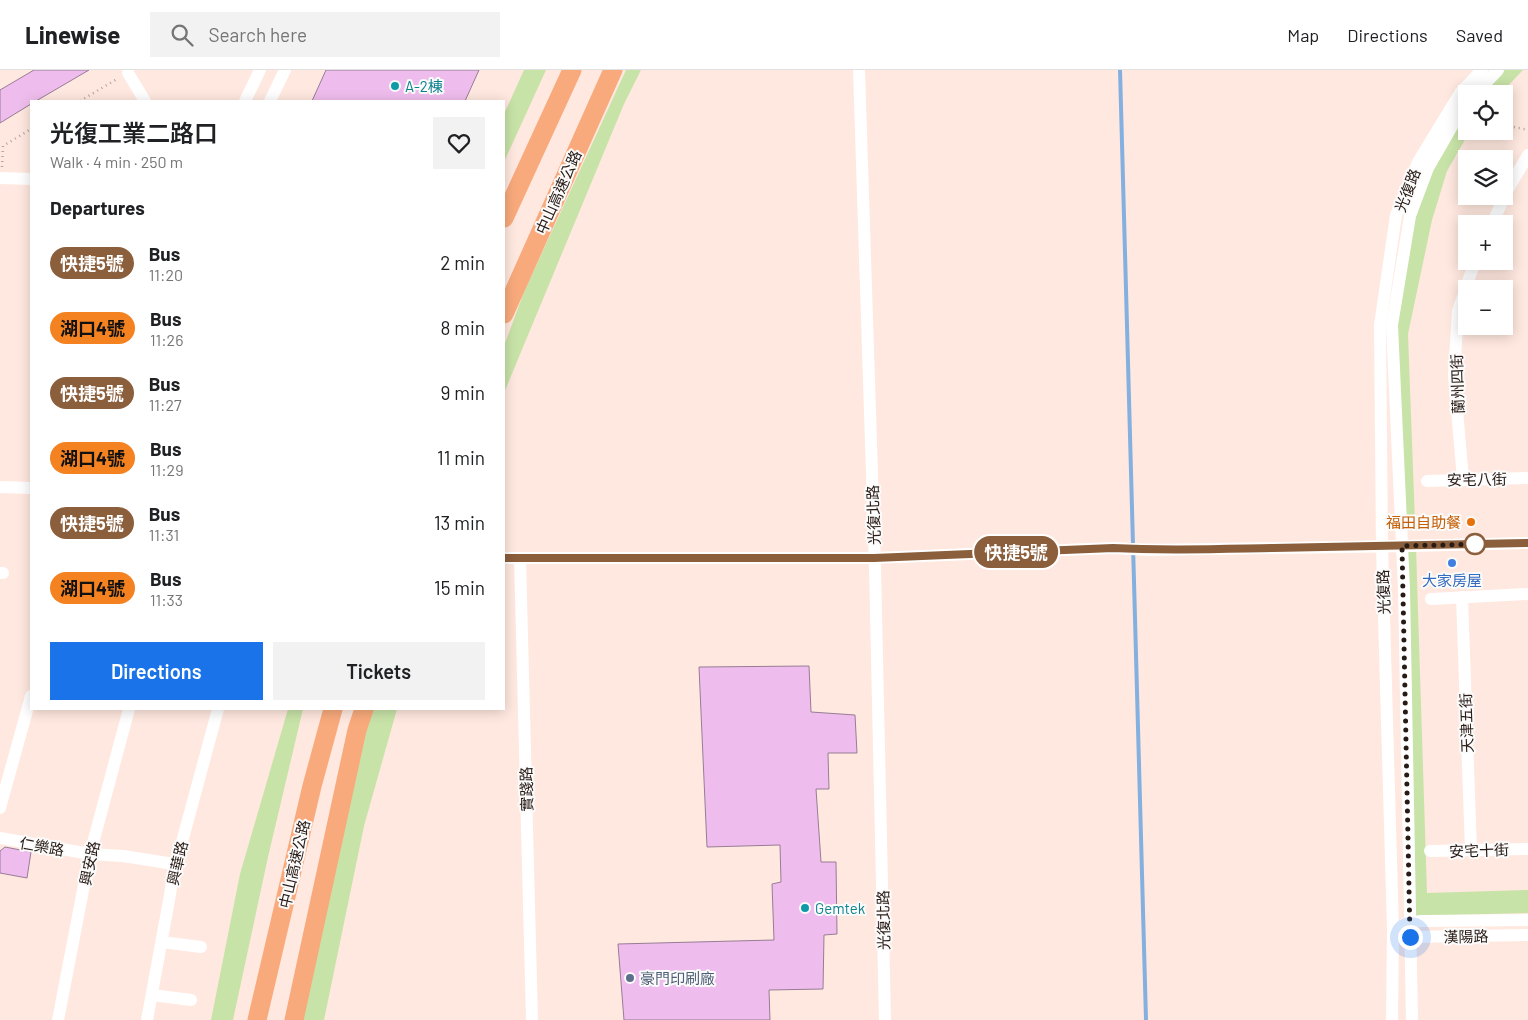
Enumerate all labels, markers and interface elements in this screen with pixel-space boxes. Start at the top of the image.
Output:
search box [150,12,500,57]
text: Linewise [25,20,120,49]
icon: search [168,21,196,49]
text: Search here [208,23,307,46]
text: Map [1287,24,1319,46]
text: Directions [1347,24,1428,46]
text: Saved [1456,24,1503,46]
place label: A-2棟 [405,77,443,95]
marker: A-2棟 [389,80,401,92]
map controls [1458,85,1513,335]
button: locate [1458,85,1513,140]
button: heart [433,117,485,169]
text: 光復工業二路口 [50,118,218,147]
street label: 中山高速公路 [531,147,585,237]
button: layers [1458,150,1513,205]
text: Walk · 4 min · 250 m [50,152,183,171]
street label: 光復路 [1391,166,1423,214]
text: Departures [50,196,145,219]
button: + [1458,215,1513,270]
text: Bus [149,242,180,265]
text: 2 min [440,251,485,274]
text: 快捷5號 [60,252,124,274]
text: 11:20 [149,265,183,284]
button: − [1458,280,1513,335]
text: Bus [150,307,181,330]
text: 8 min [441,316,485,339]
text: 湖口4號 [60,317,125,339]
text: 11:26 [150,330,183,349]
street label: 蘭州四街 [1447,354,1467,414]
text: Bus [149,372,180,395]
text: 9 min [441,381,485,404]
text: 快捷5號 [60,382,124,404]
text: 11:27 [149,395,182,414]
text: Bus [150,437,181,460]
text: 11 min [437,446,485,469]
text: 湖口4號 [60,447,125,469]
text: 11:29 [150,460,183,479]
street label: 安宅八街 [1447,469,1507,489]
street label: 光復北路 [863,485,883,545]
text: Bus [149,502,180,525]
text: 13 min [434,511,485,534]
text: 快捷5號 [60,512,124,534]
place label: 福田自助餐 [1386,513,1461,531]
marker: 福田自助餐 [1465,516,1477,528]
text: 11:31 [149,525,179,544]
unlabelled marker [1464,533,1486,555]
line badge: 快捷5號 [981,536,1051,568]
text: 快捷5號 [984,541,1048,563]
marker: 大家房屋 [1446,557,1458,569]
text: Bus [150,567,181,590]
street label: 光復路 [1373,569,1393,615]
place label: 大家房屋 [1422,571,1482,589]
text: 15 min [434,576,485,599]
text: 湖口4號 [60,577,125,599]
text: 11:33 [150,590,183,609]
button: Directions [50,642,263,700]
button: Tickets [273,642,485,700]
street label: 天津五街 [1456,693,1476,753]
street label: 實踐路 [517,766,535,812]
street label: 中山高速公路 [275,818,313,910]
street label: 仁樂路 [18,833,66,859]
street label: 興安路 [76,839,102,887]
street label: 興華路 [163,839,191,887]
street label: 安宅十街 [1449,840,1509,860]
street label: 光復北路 [873,890,893,950]
place label: Gemtek [815,899,866,917]
marker: Gemtek [799,902,811,914]
your location [1398,925,1423,950]
street label: 漢陽路 [1443,927,1489,945]
place label: 豪門印刷廠 [640,969,715,987]
marker: 豪門印刷廠 [624,972,636,984]

